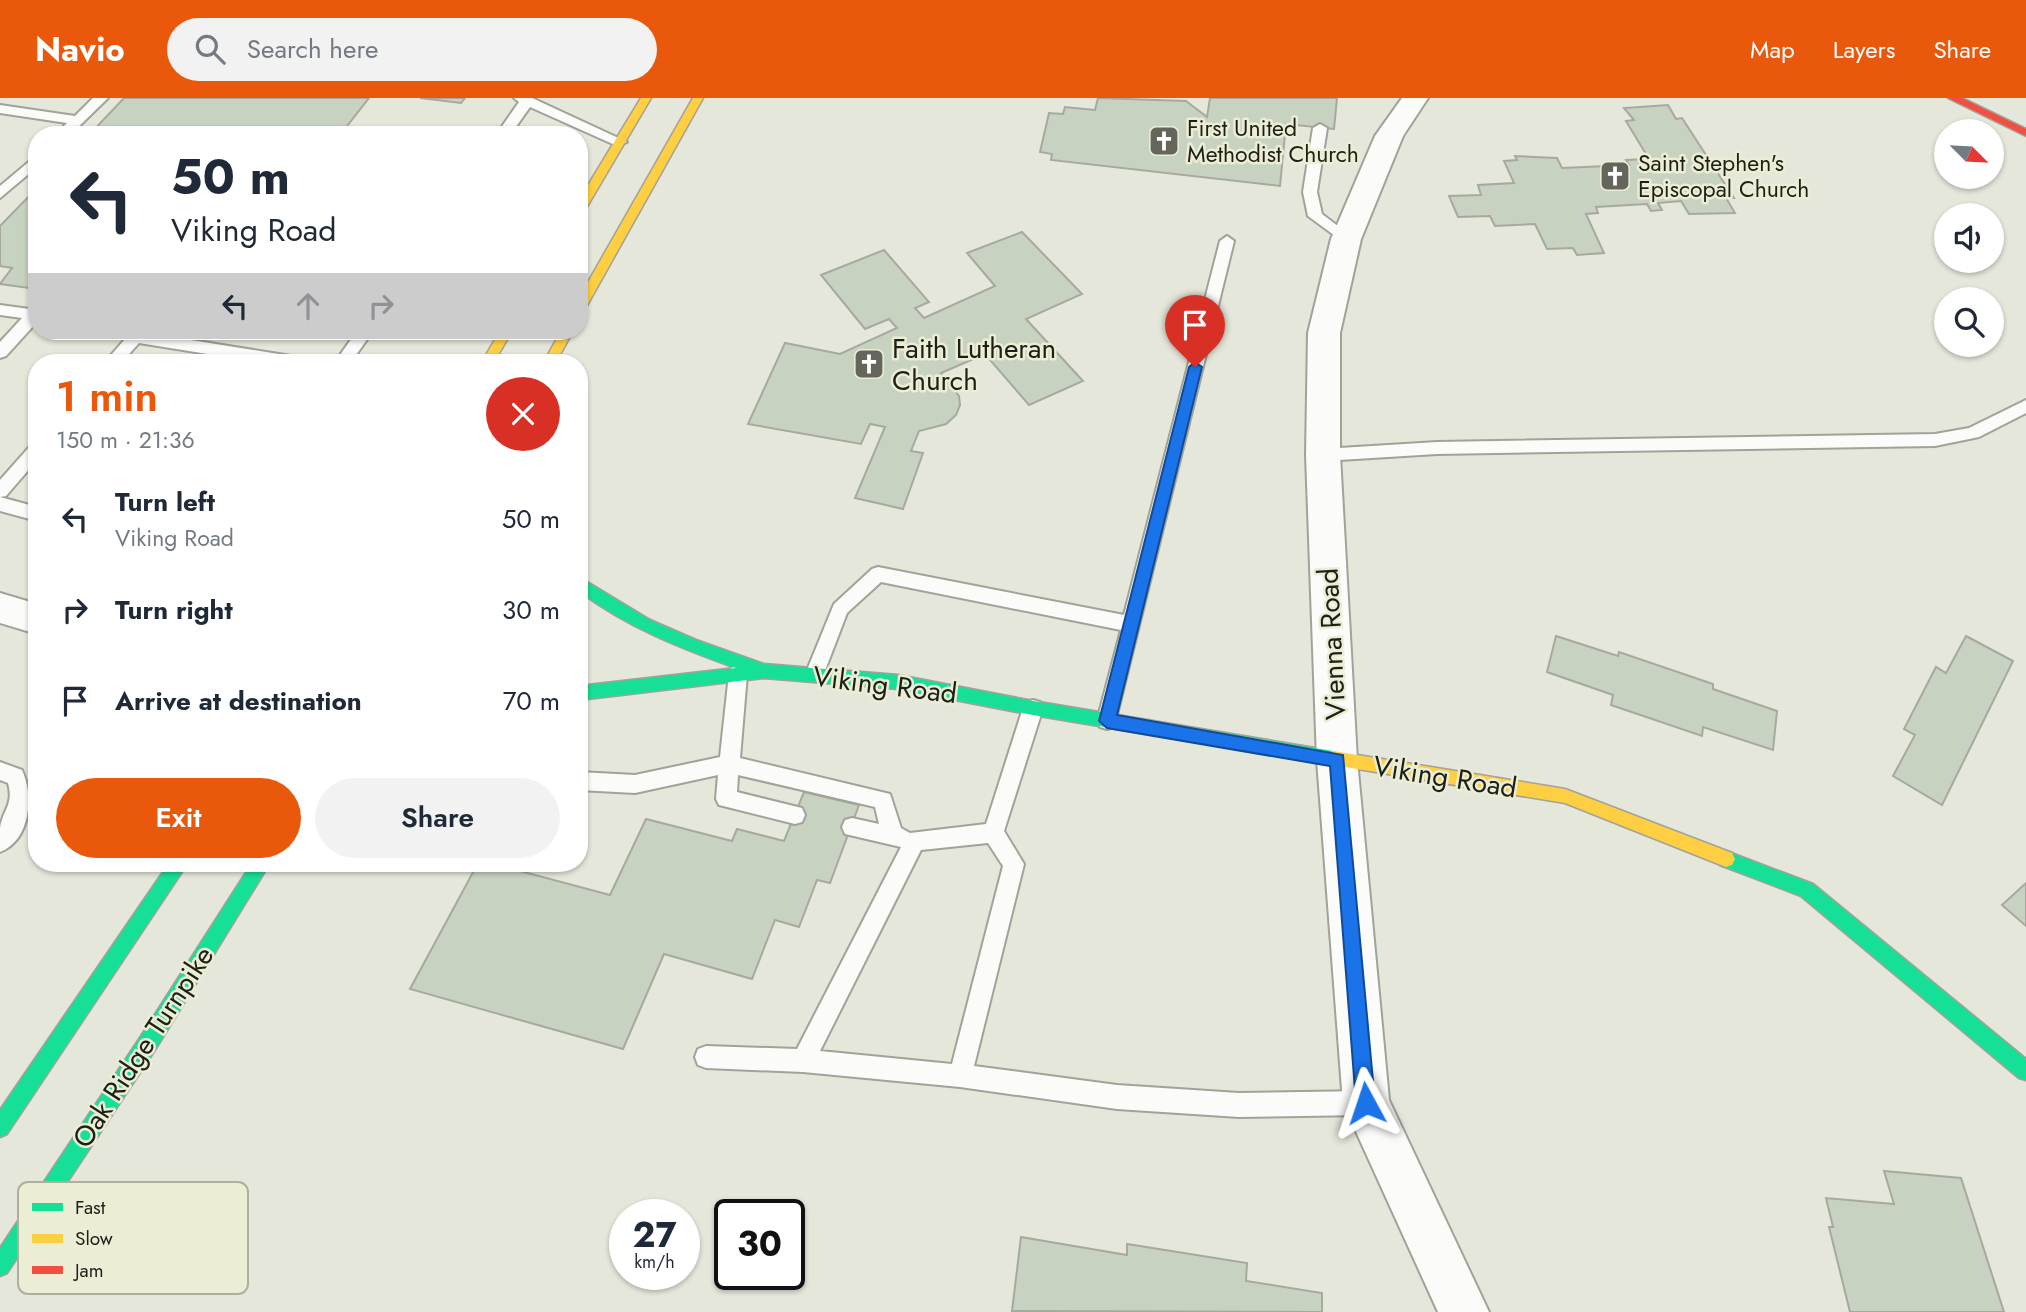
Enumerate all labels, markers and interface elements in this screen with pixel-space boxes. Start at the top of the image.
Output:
search box [167,18,657,81]
text: Navio [35,26,125,73]
icon: search [191,30,229,68]
text: Search here [247,30,378,68]
text: Map [1750,32,1795,67]
text: Layers [1833,32,1895,67]
text: Share [1933,32,1991,67]
place label: First United Methodist Church [1187,111,1359,171]
north arrow [1934,119,2004,189]
map controls [1934,119,2004,357]
church icon: First United Methodist Church [1147,124,1181,158]
text: 50 m [171,142,290,212]
place label: Saint Stephen's Episcopal Church [1638,146,1809,206]
icon: left [56,154,147,245]
church icon: Saint Stephen's Episcopal Church [1598,159,1632,193]
button: sound [1934,203,2004,273]
text: Viking Road [171,207,337,253]
icon: left [216,287,254,325]
icon: ahead [289,287,327,325]
icon: right [362,287,400,325]
button: search [1934,287,2004,357]
pin [1165,295,1225,367]
icon: arrive [1176,306,1214,344]
place label: Faith Lutheran Church [892,328,1056,401]
church icon: Faith Lutheran Church [852,347,886,381]
text: 1 min [56,366,158,427]
button: close [486,377,560,451]
text: 150 m · 21:36 [56,423,195,457]
text: Turn left [115,483,215,521]
icon: left [56,500,94,538]
text: 50 m [502,500,560,538]
text: Viking Road [115,521,234,555]
street label: Vienna Road [1308,567,1356,721]
icon: right [56,591,94,629]
text: Turn right [115,591,233,629]
text: 30 m [502,591,560,629]
street label: Viking Road [811,656,959,714]
icon: arrive [56,682,94,720]
text: Arrive at destination [115,682,362,720]
text: 70 m [503,682,560,720]
street label: Viking Road [1370,745,1520,809]
button: Exit [56,778,301,858]
button: Share [315,778,560,858]
street label: Oak Ridge Turnpike [62,938,224,1156]
position arrow [1329,1066,1403,1140]
legend [18,1182,248,1294]
text: Fast [75,1194,106,1221]
speed limit sign: 30 [714,1199,805,1290]
text: 27 [632,1210,677,1260]
text: Slow [75,1225,113,1252]
text: km/h [634,1249,675,1275]
text: Jam [72,1257,104,1284]

